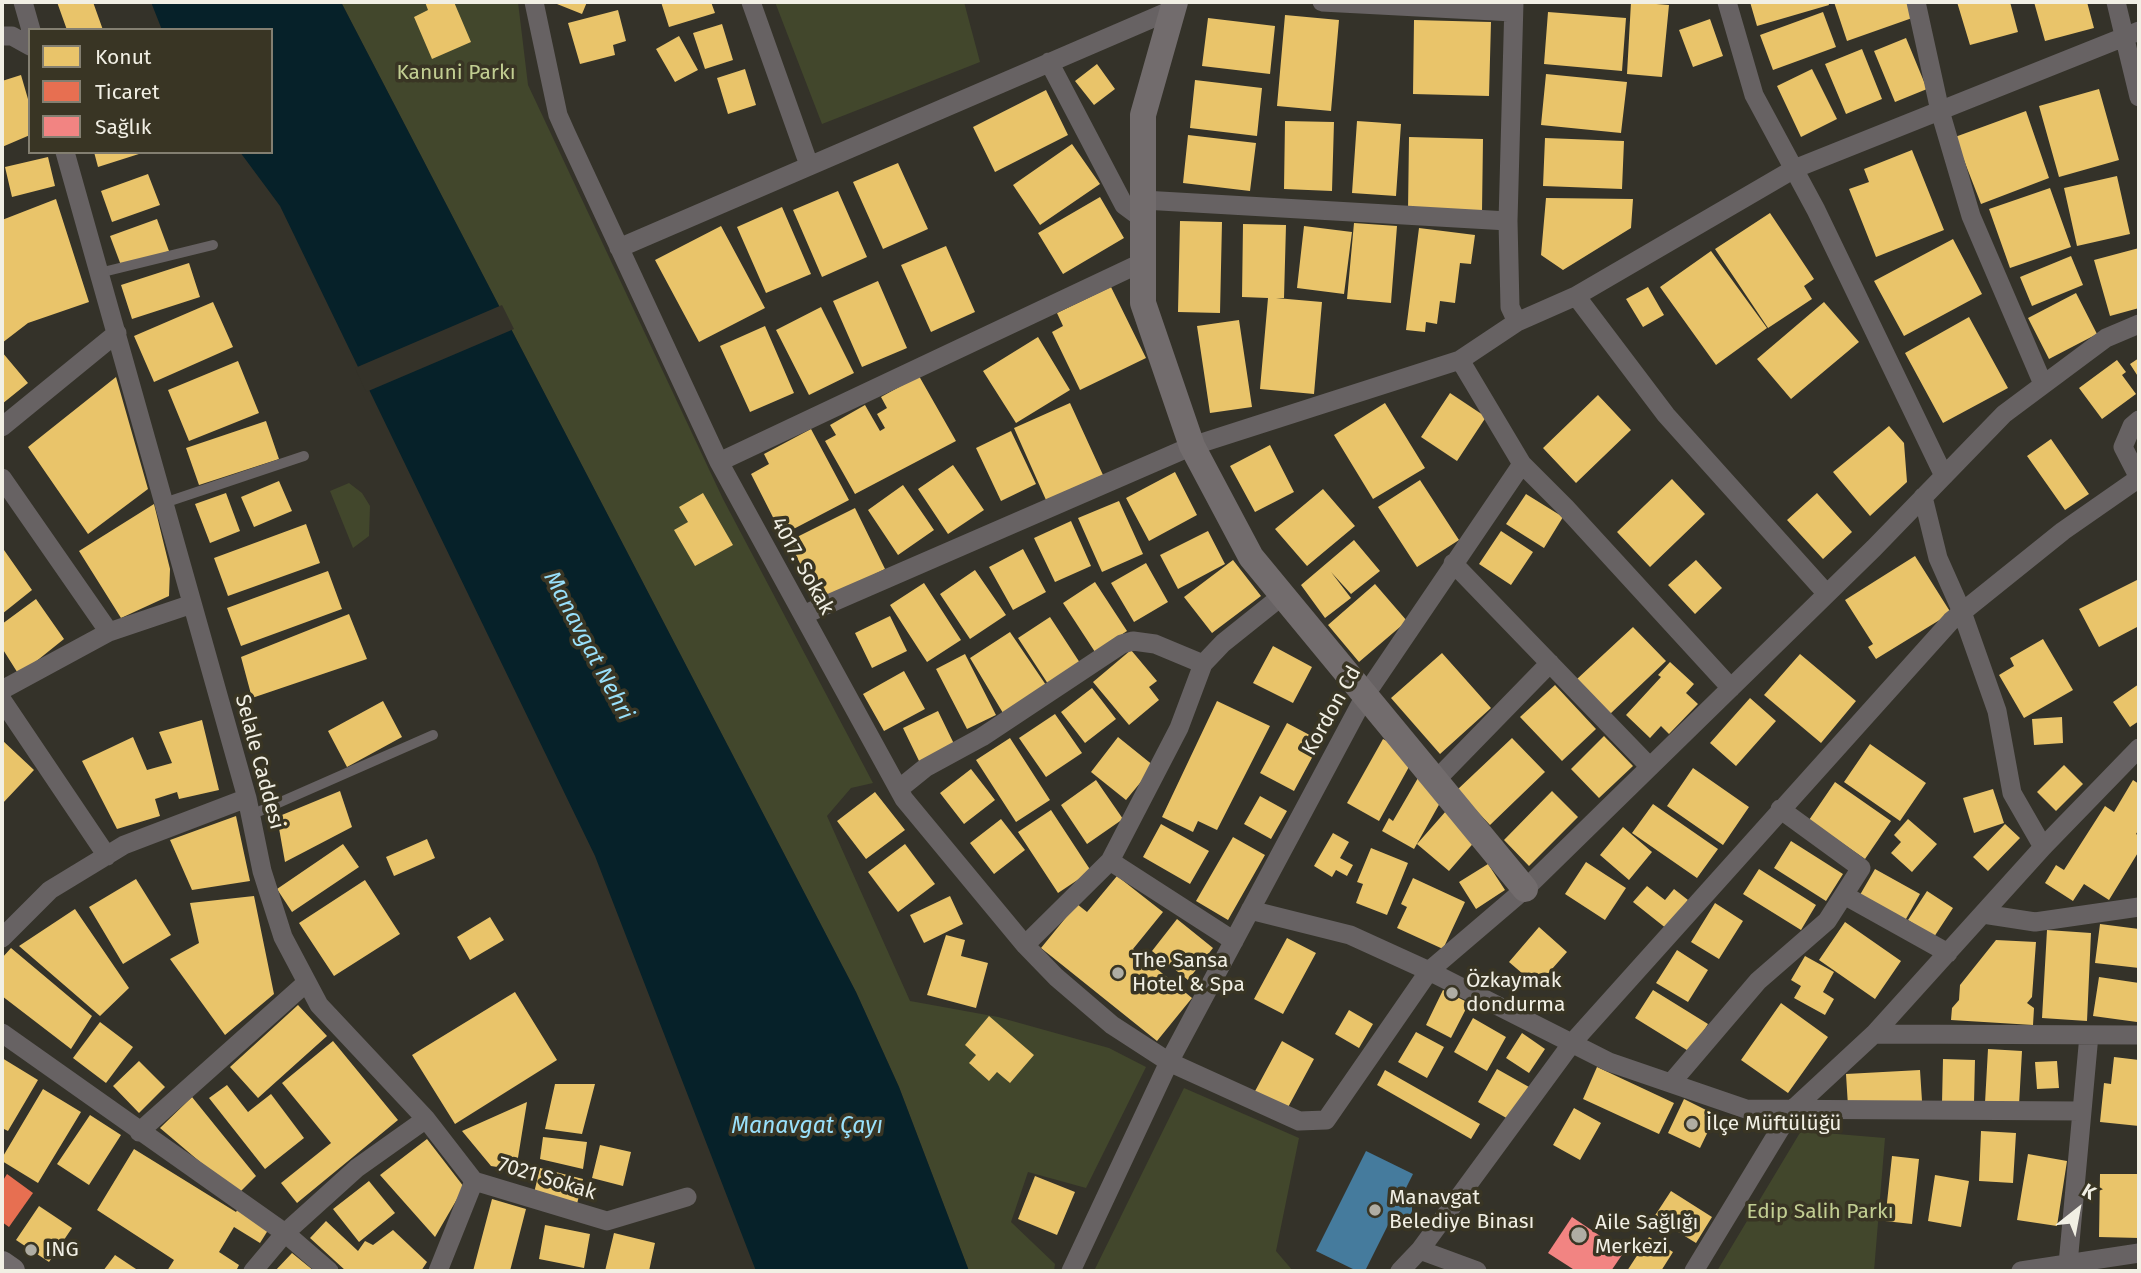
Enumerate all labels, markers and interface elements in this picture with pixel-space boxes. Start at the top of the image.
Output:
legend [28,28,273,154]
text: Konut [95,44,151,70]
park label: Kanuni Parkı [396,60,516,86]
text: Ticaret [95,79,160,105]
text: Sağlık [95,114,151,140]
street label: 4017. Sokak [765,513,839,619]
water label: Manavgat Nehri [537,567,639,725]
street label: Kordon Cd [1297,662,1367,760]
street label: Selale Caddesi [229,692,289,832]
place label: The Sansa Hotel & Spa [1132,948,1245,998]
marker: The Sansa Hotel & Spa [1110,965,1126,981]
place label: Özkaymak dondurma [1466,968,1565,1018]
marker: Özkaymak dondurma [1444,985,1460,1001]
place label: İlçe Müftülüğü [1706,1111,1842,1137]
water label: Manavgat Çayı [731,1113,883,1141]
marker: İlçe Müftülüğü [1684,1116,1700,1132]
street label: 7021 Sokak [495,1152,599,1206]
north arrow [2043,1175,2113,1245]
text: K [2078,1179,2100,1205]
place label: Manavgat Belediye Binası [1389,1185,1534,1235]
park label: Edip Salih Parkı [1746,1199,1894,1225]
marker: Manavgat Belediye Binası [1367,1202,1383,1218]
place label: Aile Sağlığı Merkezi [1595,1210,1699,1260]
marker: Aile Sağlığı Merkezi [1569,1225,1589,1245]
place label: ING [45,1237,79,1263]
marker: ING [23,1242,39,1258]

